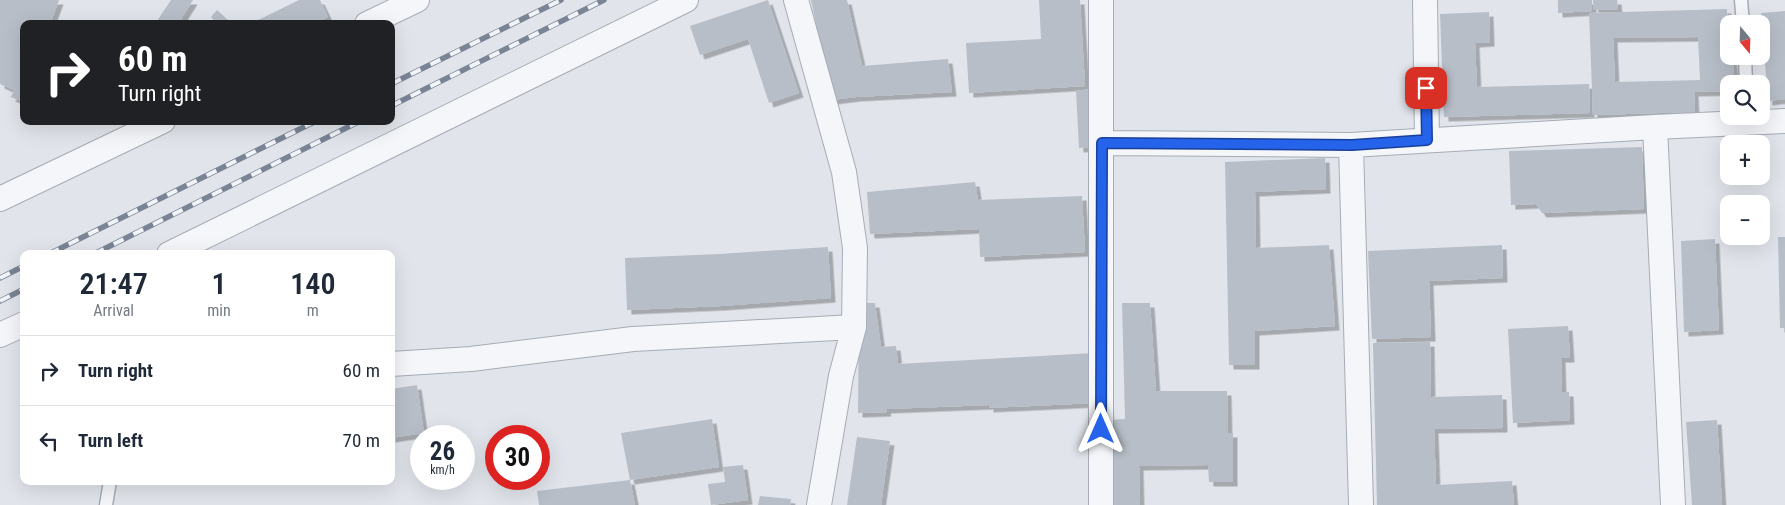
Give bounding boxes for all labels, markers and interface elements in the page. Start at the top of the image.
north arrow [1720,15,1770,65]
map controls [1720,15,1770,245]
text: 60 m [118,39,187,80]
icon: right [35,40,100,105]
pin [1405,67,1447,109]
icon: arrive [1412,74,1440,102]
button: search [1720,75,1770,125]
text: Turn right [118,81,201,106]
button: + [1720,135,1770,185]
button: − [1720,195,1770,245]
text: 21:47 [79,266,148,301]
text: 1 [211,266,227,301]
text: 140 [290,266,335,301]
text: Arrival [93,301,134,320]
text: min [207,301,231,320]
text: m [307,301,319,320]
icon: right [35,357,63,385]
text: Turn right [78,359,153,382]
text: 60 m [343,359,380,382]
position arrow [1074,402,1126,454]
speed limit sign: 30 [485,425,550,490]
icon: left [35,427,63,455]
text: Turn left [78,429,143,452]
text: 70 m [343,429,380,452]
text: 26 [430,437,455,466]
text: km/h [430,463,455,477]

